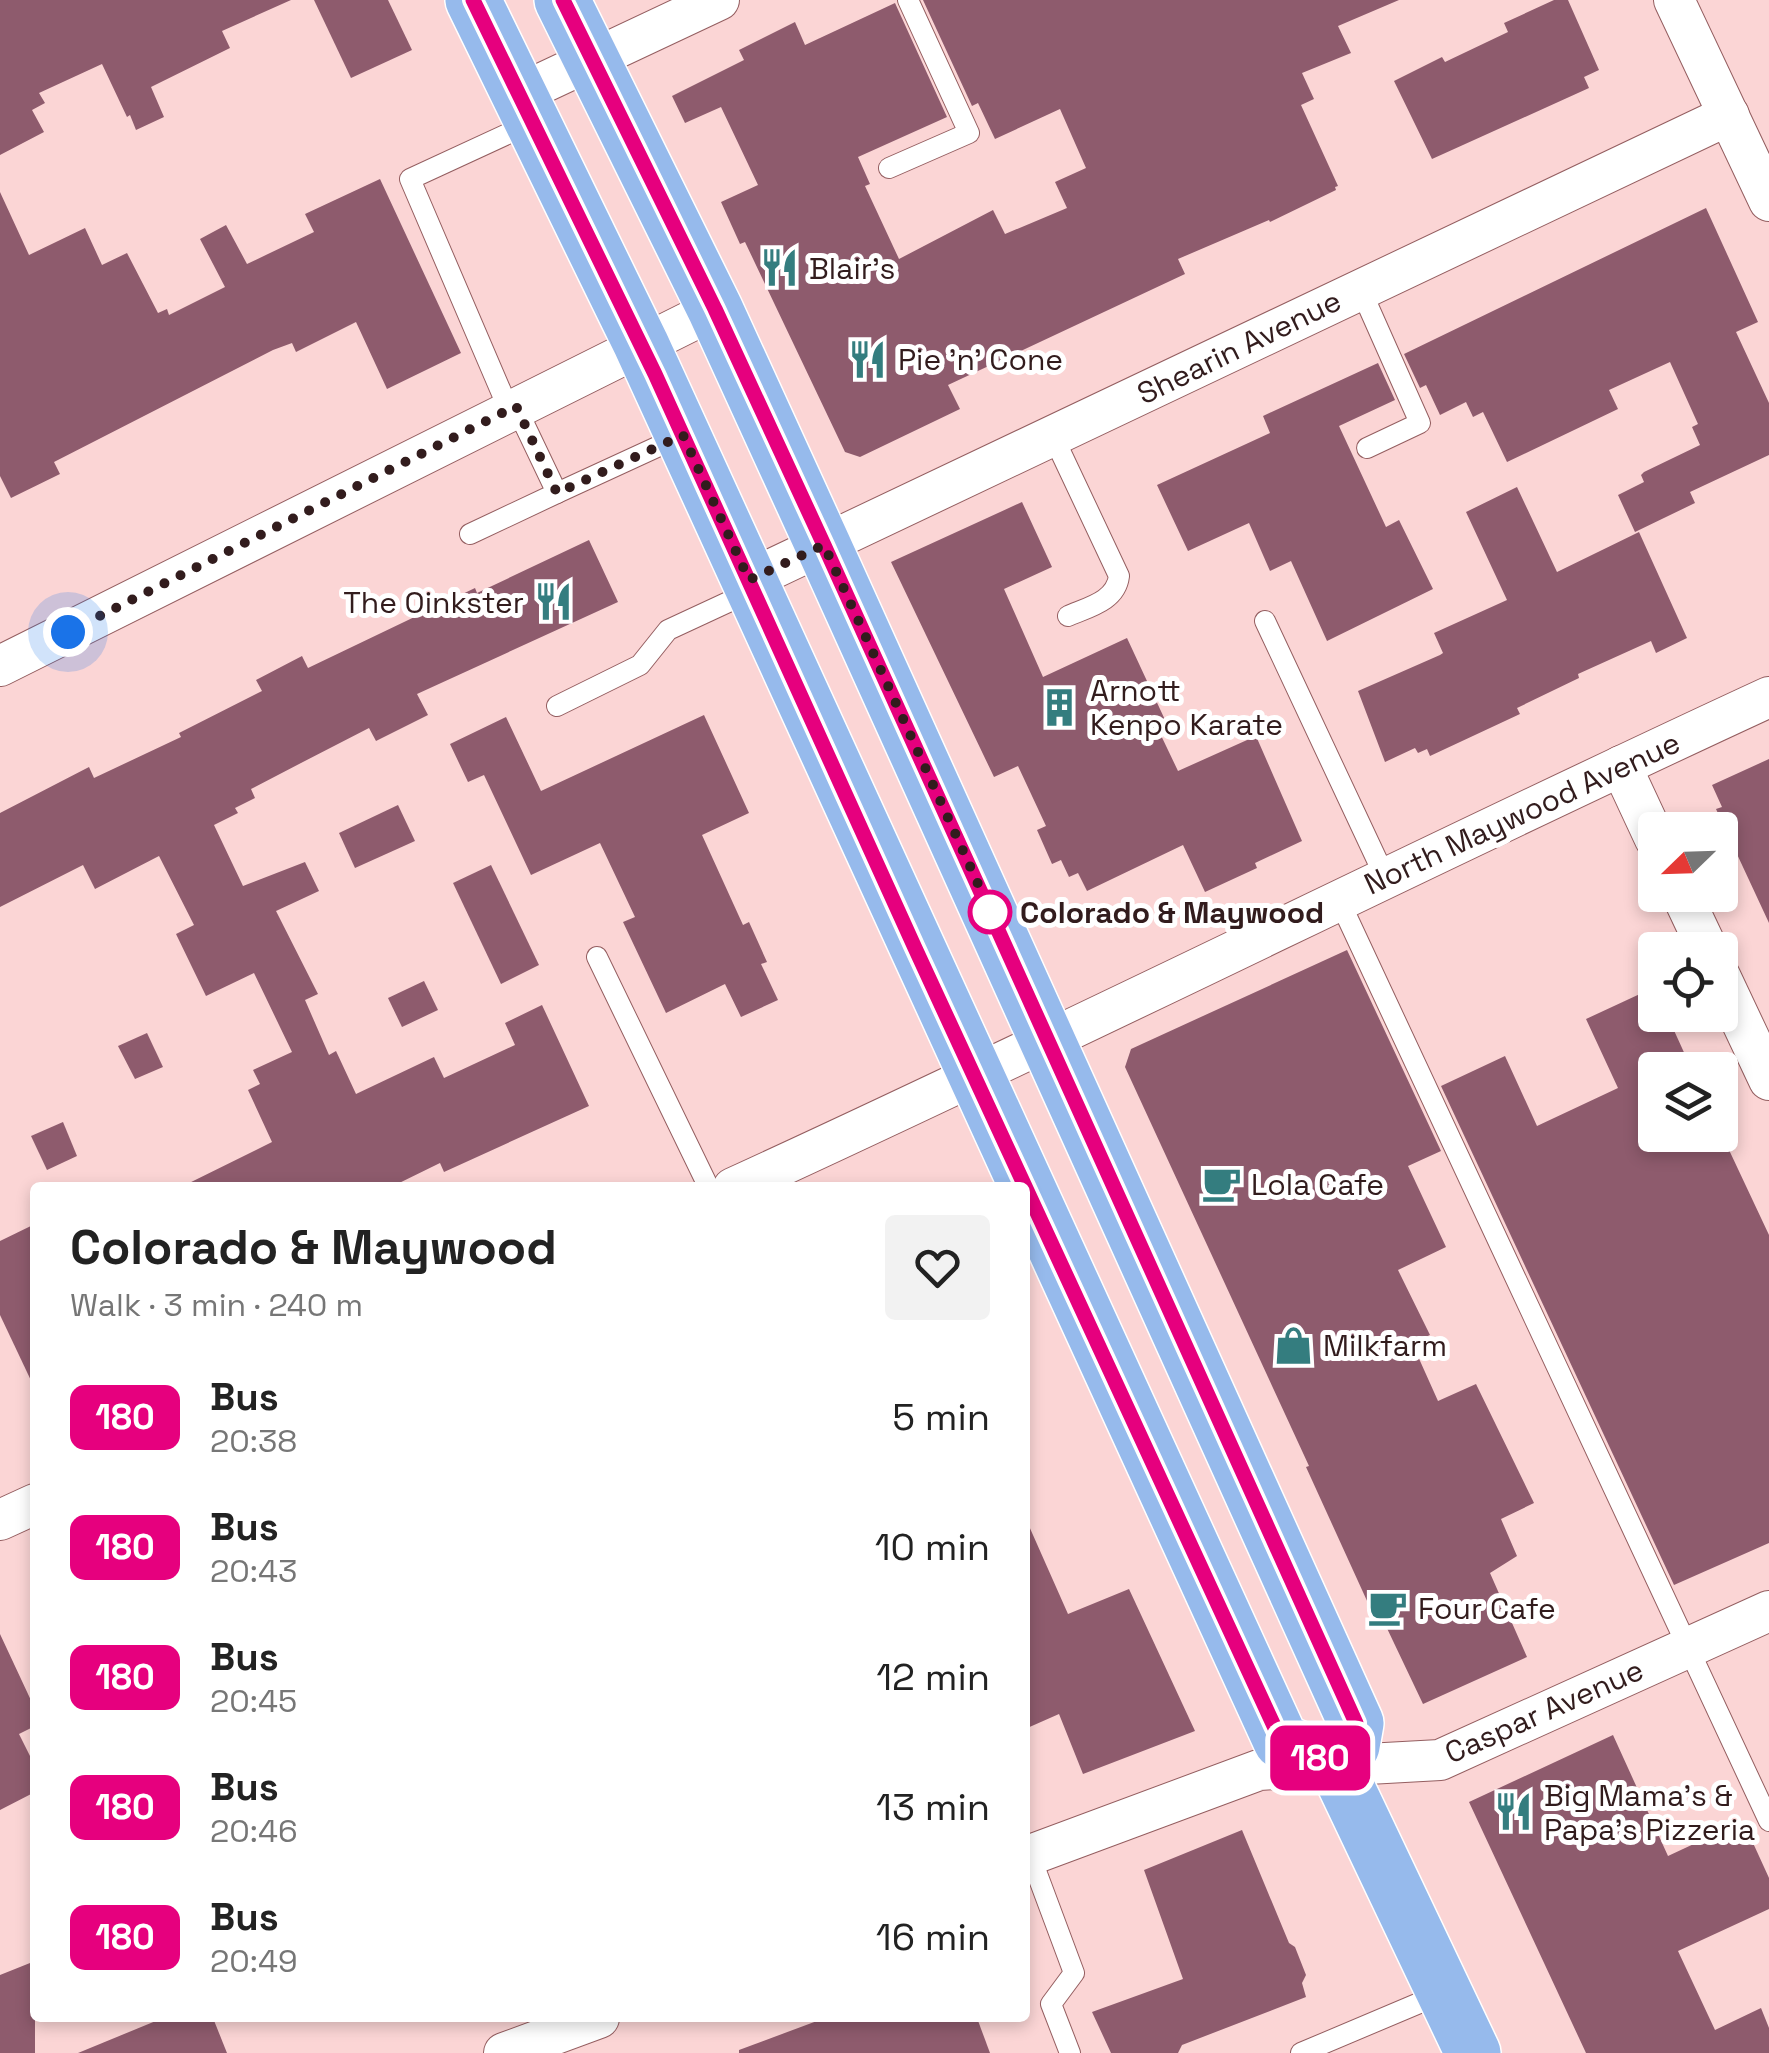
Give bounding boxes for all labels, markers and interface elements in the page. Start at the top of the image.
restaurant icon: Blair's [758,247,800,289]
place label: Blair's [809,249,895,288]
street label: Shearin Avenue [1131,281,1347,413]
restaurant icon: Pie 'n' Cone [847,338,889,380]
place label: Pie 'n' Cone [898,340,1063,379]
restaurant icon: The Oinkster [533,581,575,623]
place label: The Oinkster [343,583,524,622]
your location [43,607,93,657]
place label: Arnott Kenpo Karate [1090,671,1283,744]
building icon: Arnott Kenpo Karate [1039,686,1081,728]
street label: North Maywood Avenue [1358,723,1686,903]
north arrow [1638,812,1738,912]
map controls [1638,812,1738,1152]
marker: Colorado & Maywood [969,891,1011,933]
place label: Colorado & Maywood [1020,893,1324,932]
button: locate [1638,932,1738,1032]
button: layers [1638,1052,1738,1152]
cafe icon: Lola Cafe [1200,1163,1242,1205]
place label: Lola Cafe [1251,1165,1384,1204]
button: heart [885,1215,990,1320]
text: Colorado & Maywood [70,1217,557,1278]
text: Walk · 3 min · 240 m [70,1285,363,1325]
shop icon: Milkfarm [1272,1324,1314,1366]
place label: Milkfarm [1323,1326,1447,1365]
text: Bus [210,1373,279,1421]
text: 5 min [892,1393,990,1441]
text: 180 [95,1395,155,1439]
text: 20:38 [210,1421,297,1461]
text: Bus [210,1503,279,1551]
text: 10 min [875,1523,990,1571]
text: 180 [95,1525,155,1569]
text: 20:43 [210,1551,297,1591]
cafe icon: Four Cafe [1367,1587,1409,1629]
place label: Four Cafe [1418,1589,1556,1628]
text: Bus [210,1633,279,1681]
street label: Caspar Avenue [1439,1650,1649,1772]
text: 12 min [876,1653,990,1701]
text: 180 [95,1655,155,1699]
text: 20:45 [210,1681,297,1721]
line badge: 180 [1262,1726,1378,1790]
text: 180 [1290,1736,1350,1780]
text: Bus [210,1763,279,1811]
place label: Big Mama's & Papa's Pizzeria [1544,1776,1755,1849]
text: 13 min [876,1783,990,1831]
text: 180 [95,1785,155,1829]
restaurant icon: Big Mama's & Papa's Pizzeria [1493,1791,1535,1833]
text: 20:46 [210,1811,298,1851]
text: Bus [210,1893,279,1941]
text: 16 min [876,1913,990,1961]
text: 180 [95,1915,155,1959]
text: 20:49 [210,1941,298,1981]

